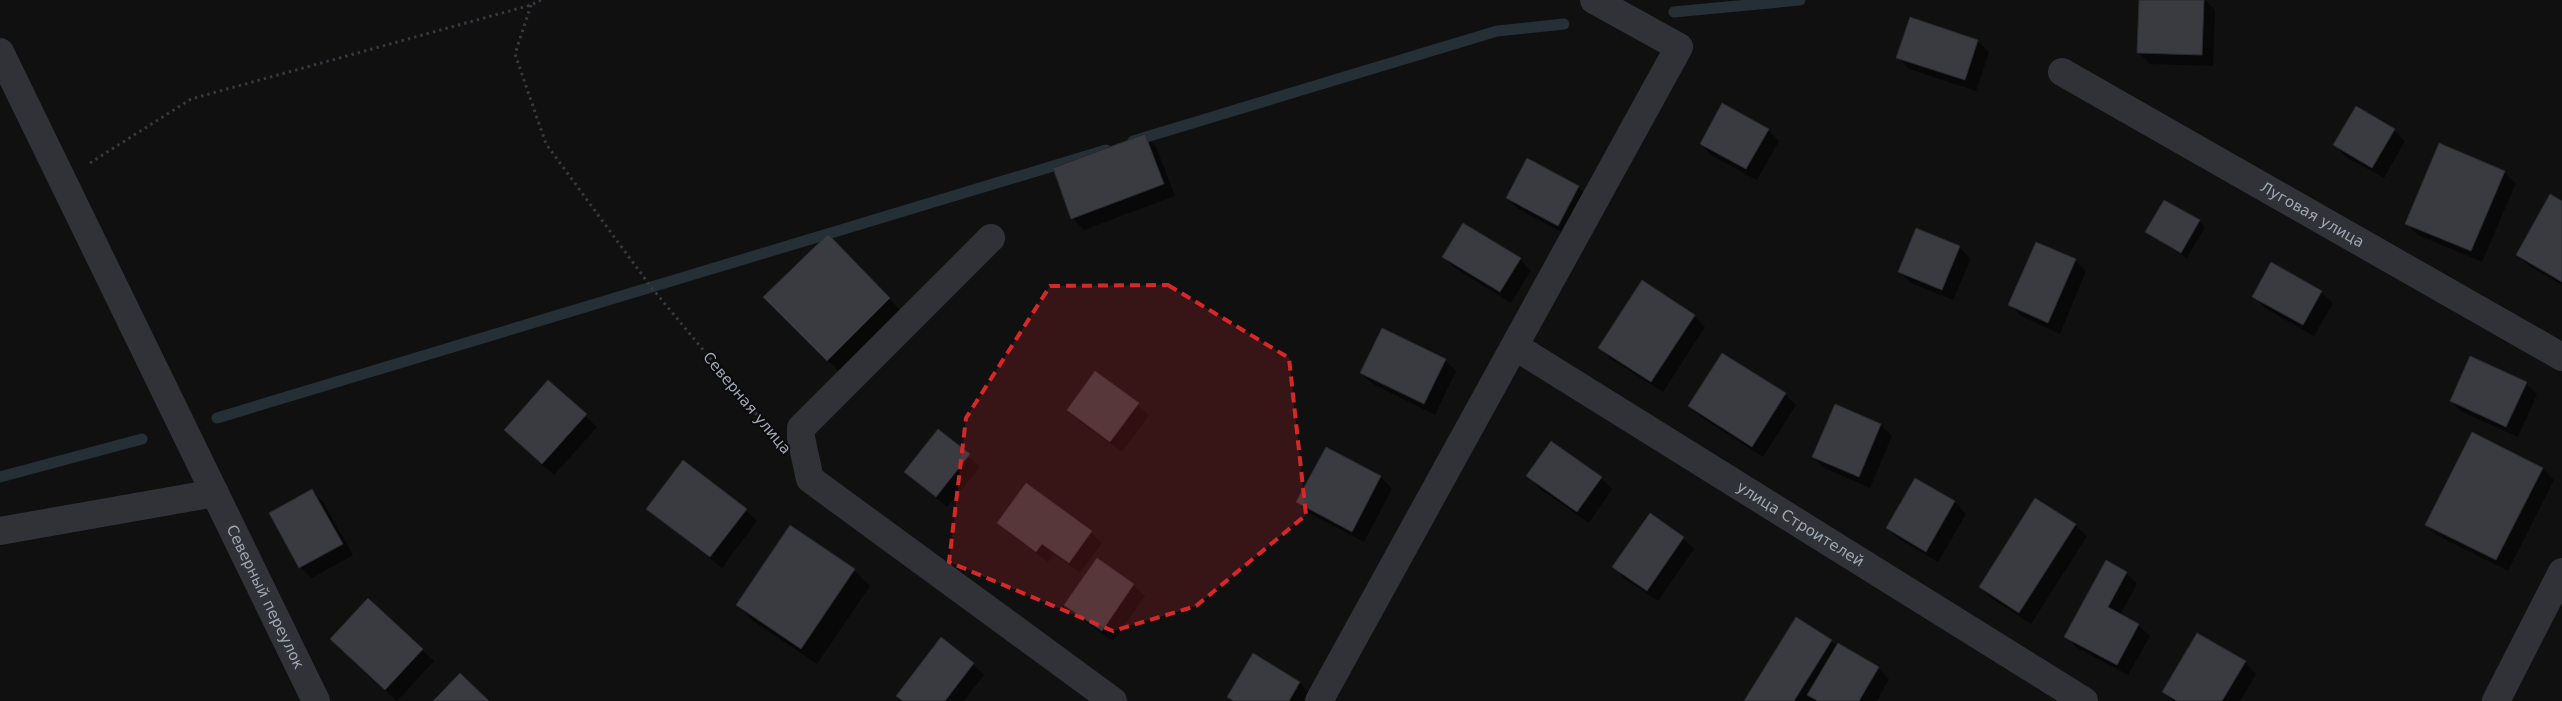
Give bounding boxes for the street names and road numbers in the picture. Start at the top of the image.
street label: Луговая улица [2257,178,2367,251]
street label: Северная улица [699,348,795,458]
street label: улица Строителей [1733,478,1867,571]
street label: Северный переулок [223,522,308,672]

